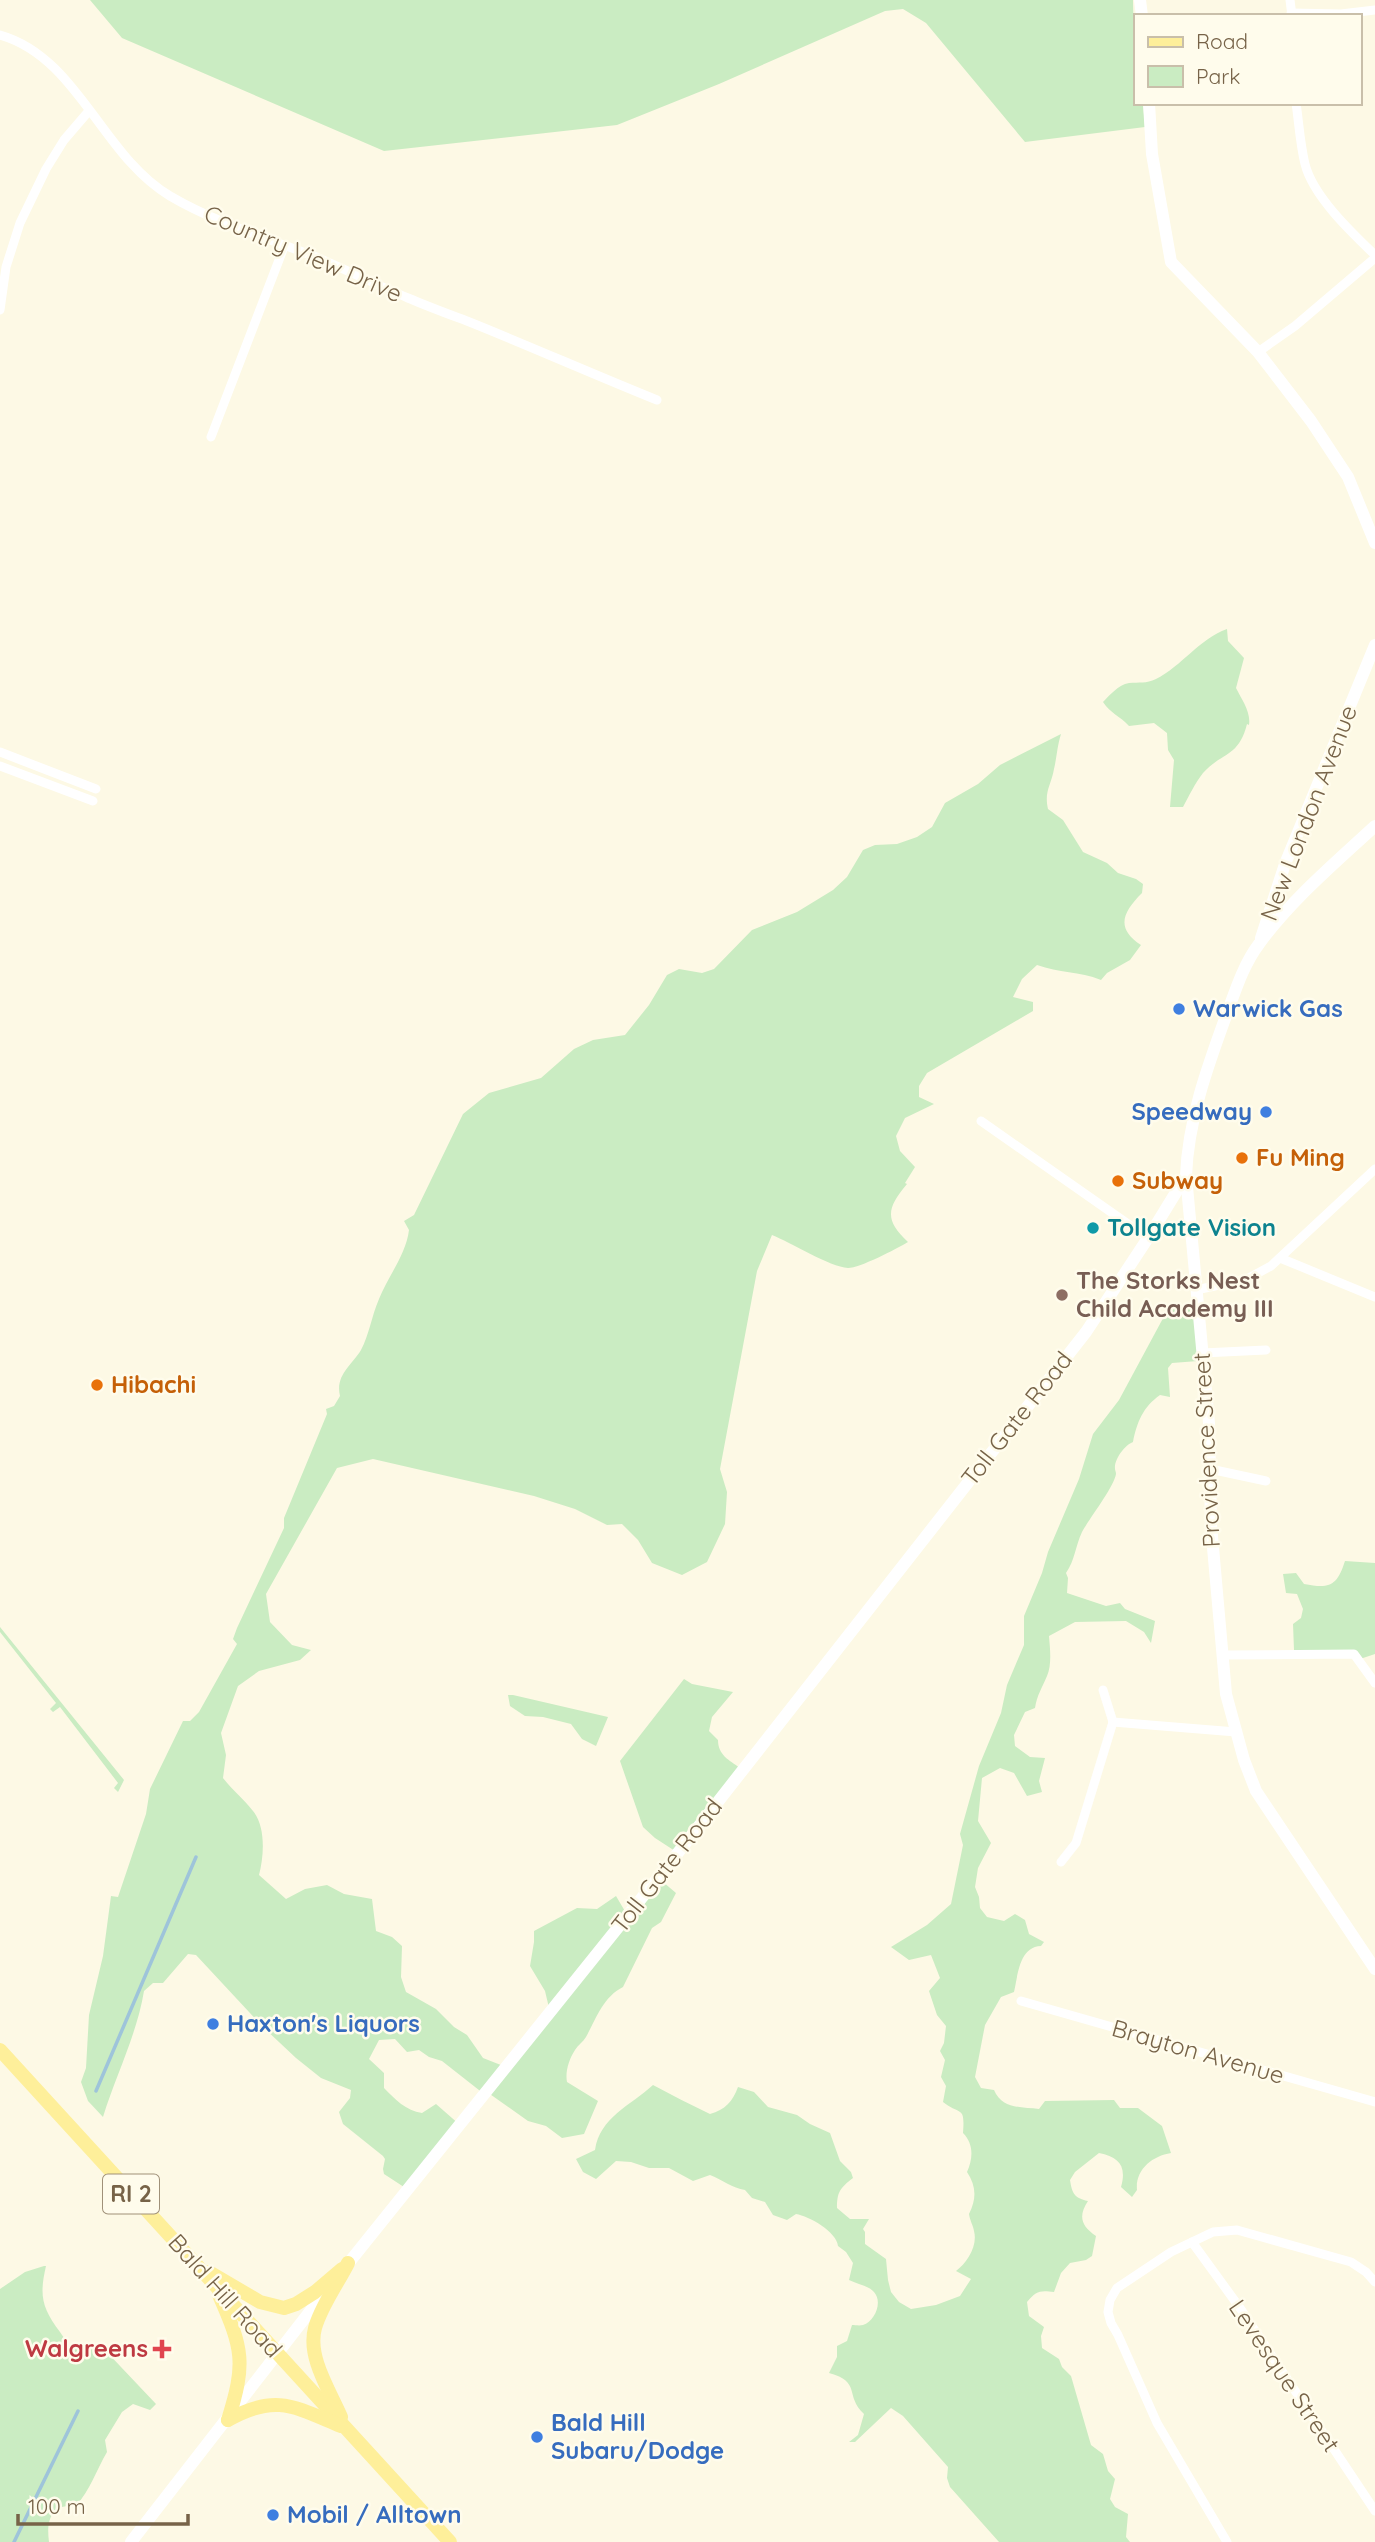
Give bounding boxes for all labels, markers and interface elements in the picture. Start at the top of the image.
legend [1134,14,1361,105]
text: Road [1196,28,1248,54]
text: Park [1196,63,1240,89]
street label: Country View Drive [200,198,407,308]
street label: New London Avenue [1253,701,1363,925]
place label: Warwick Gas [1193,993,1343,1023]
marker: Warwick Gas [1171,1001,1187,1017]
place label: Speedway [1132,1096,1252,1126]
marker: Speedway [1258,1104,1274,1120]
place label: Fu Ming [1256,1142,1345,1172]
marker: Fu Ming [1234,1150,1250,1166]
place label: Subway [1132,1165,1223,1195]
marker: Subway [1110,1173,1126,1189]
place label: Tollgate Vision [1107,1212,1276,1242]
marker: Tollgate Vision [1085,1220,1101,1236]
place label: The Storks Nest Child Academy III [1076,1265,1274,1323]
marker: The Storks Nest Child Academy III [1054,1287,1070,1303]
street label: Toll Gate Road [954,1345,1078,1492]
street label: Providence Street [1186,1352,1226,1548]
place label: Hibachi [111,1369,196,1399]
marker: Hibachi [89,1377,105,1393]
street label: Toll Gate Road [604,1792,728,1939]
place label: Haxton's Liquors [227,2008,420,2038]
street label: Brayton Avenue [1109,2012,1288,2090]
marker: Haxton's Liquors [205,2016,221,2032]
road number: RI 2 [103,2174,159,2214]
street label: Bald Hill Road [162,2227,289,2363]
street label: Levesque Street [1223,2293,1347,2457]
place label: Walgreens [25,2333,148,2363]
marker: Walgreens [154,2341,170,2357]
place label: Bald Hill Subaru/Dodge [551,2407,724,2465]
marker: Bald Hill Subaru/Dodge [529,2429,545,2445]
scale bar [18,2482,187,2526]
text: 100 m [28,2493,86,2519]
place label: Mobil / Alltown [287,2499,462,2529]
marker: Mobil / Alltown [265,2507,281,2523]

